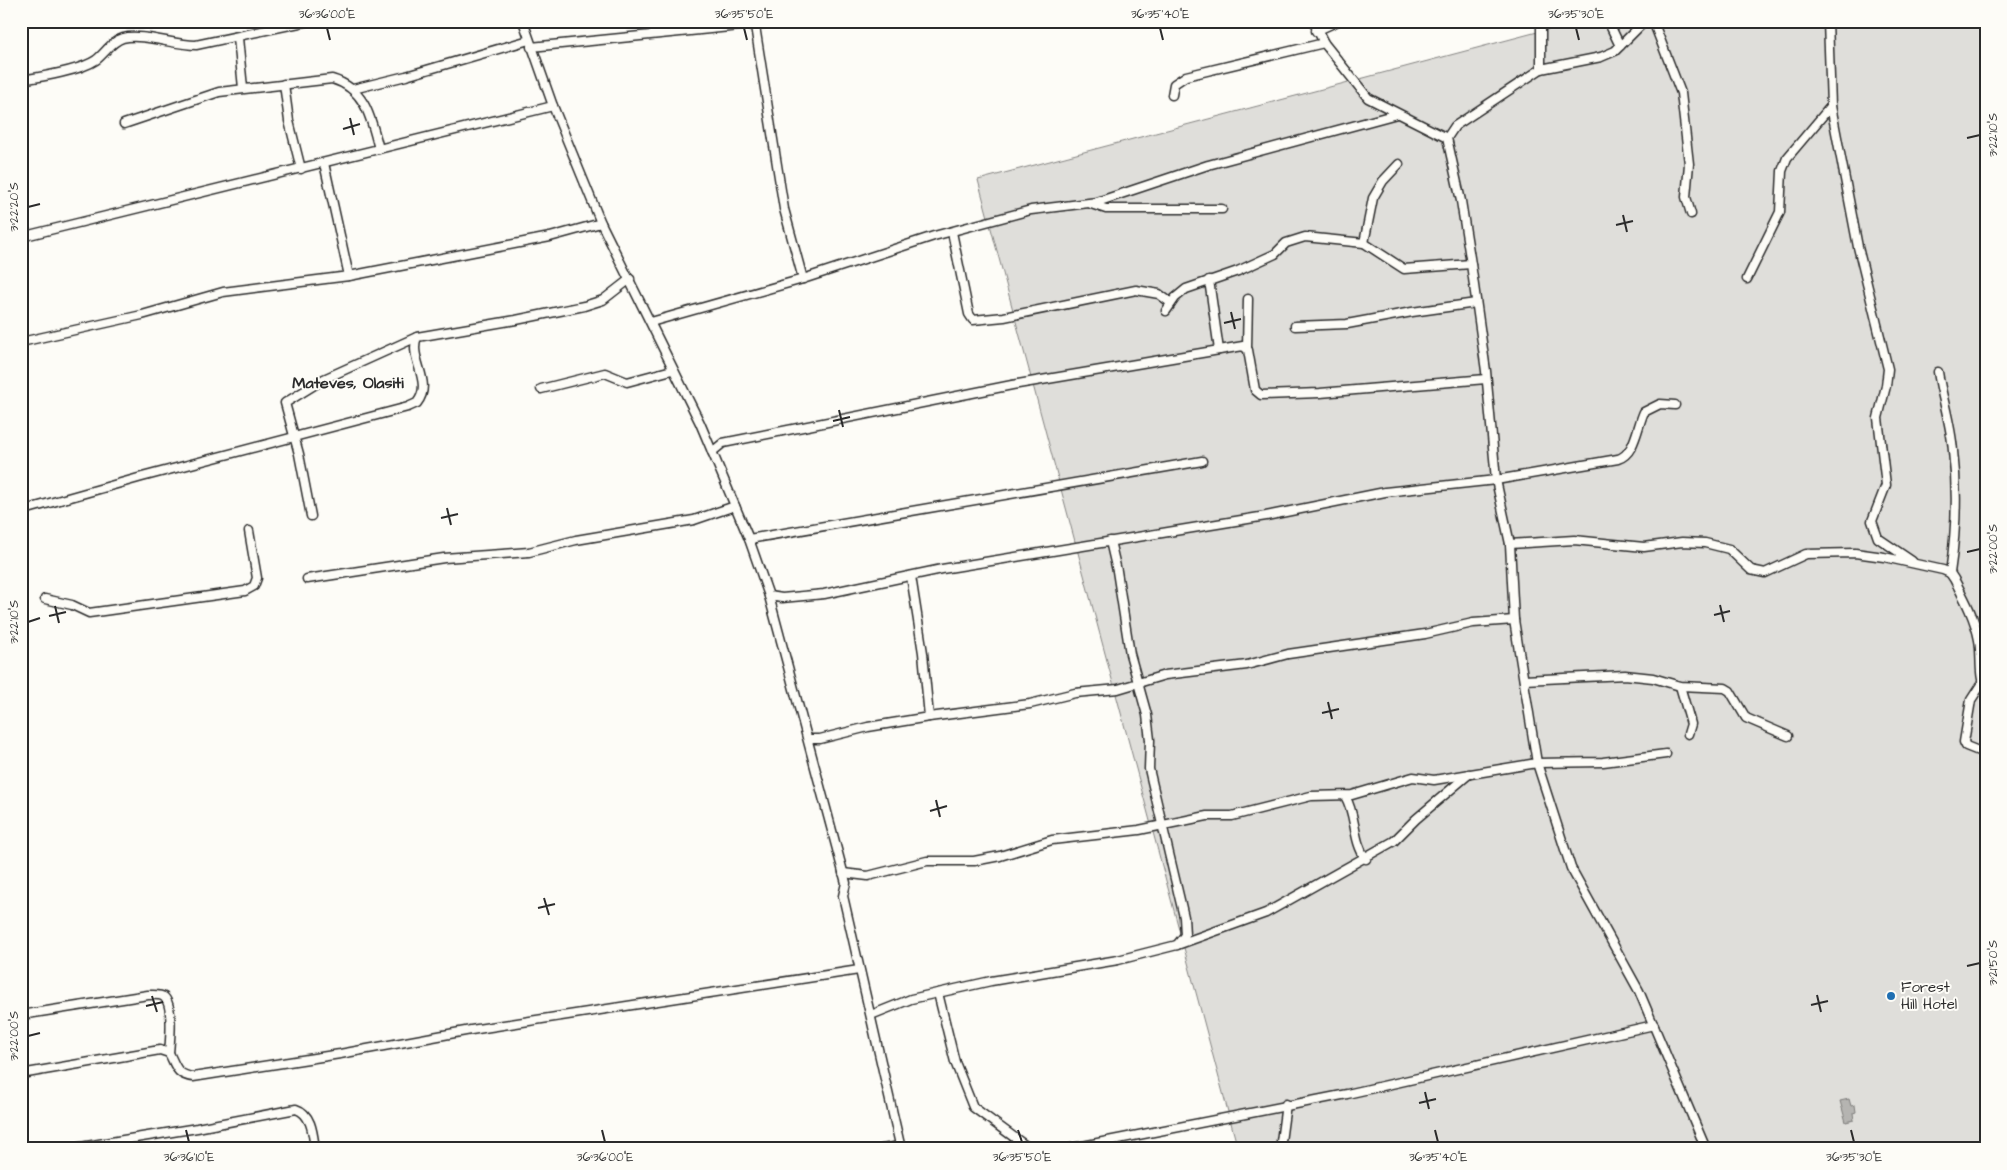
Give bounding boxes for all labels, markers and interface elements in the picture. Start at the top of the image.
text: 36°36'00"E [299,6,355,23]
text: 36°35'50"E [715,6,773,23]
text: 36°35'40"E [1131,6,1189,23]
text: 36°35'30"E [1548,6,1604,23]
text: 3°22'10"S [1985,113,2002,157]
text: 3°22'20"S [6,182,23,232]
district label: Mateves, Olasiti [292,372,404,394]
text: 3°22'00"S [1985,524,2002,574]
text: 3°22'10"S [6,600,23,644]
text: 3°21'50"S [1985,940,2002,986]
place label: Forest Hill Hotel [1901,977,1957,1015]
marker: Forest Hill Hotel [1885,990,1897,1002]
text: 3°22'00"S [6,1011,23,1061]
text: 36°36'10"E [164,1149,214,1166]
text: 36°36'00"E [577,1149,633,1166]
text: 36°35'50"E [993,1149,1051,1166]
text: 36°35'40"E [1409,1149,1467,1166]
text: 36°35'30"E [1826,1149,1882,1166]

